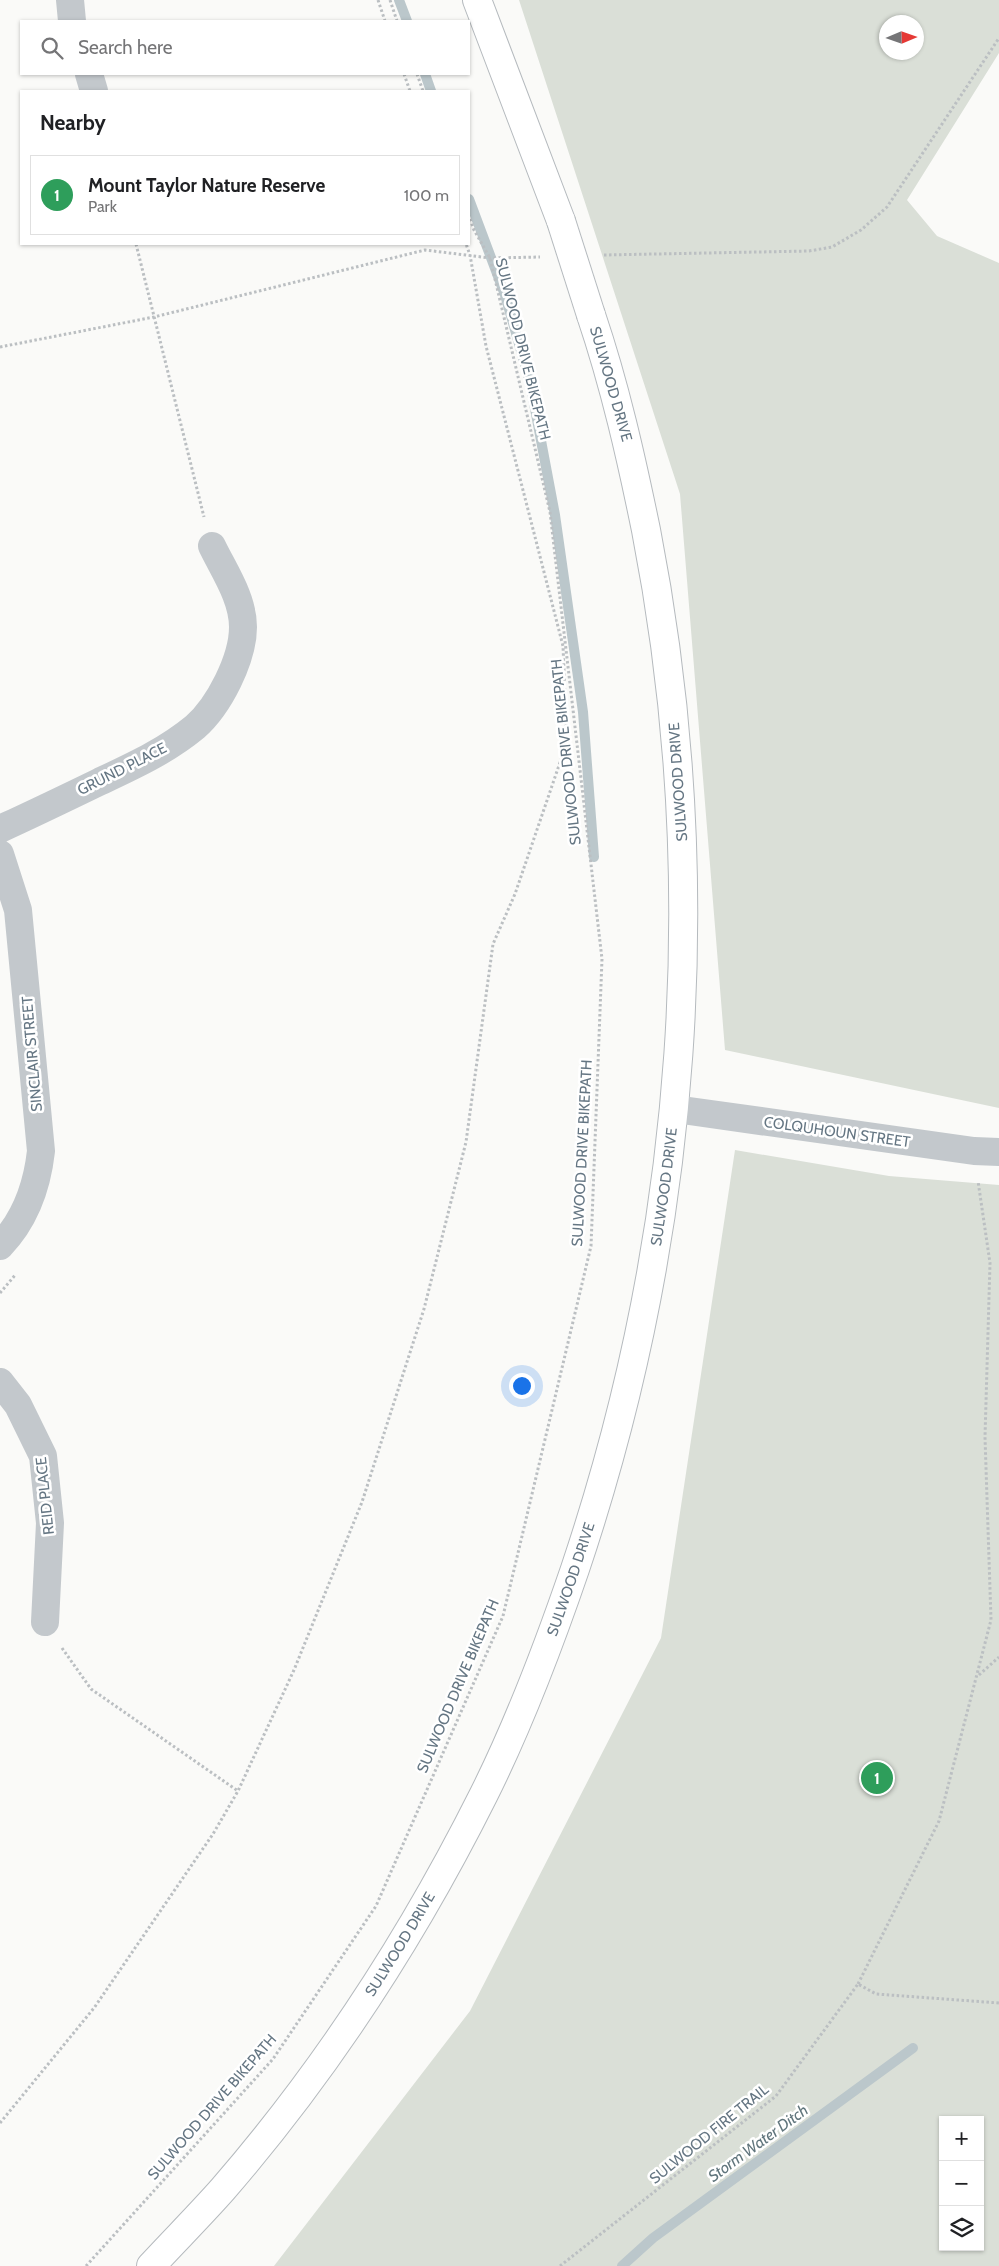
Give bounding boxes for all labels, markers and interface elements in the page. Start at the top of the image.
north arrow [879,15,924,60]
search box [20,20,470,75]
icon: search [38,34,66,62]
text: Search here [78,36,172,59]
text: Nearby [40,110,106,135]
text: Mount Taylor Nature Reserve [88,174,325,197]
text: 1 [54,186,60,205]
text: 100 m [404,186,449,205]
text: Park [88,197,117,216]
street label: SULWOOD DRIVE BIKEPATH [492,256,554,442]
street label: SULWOOD DRIVE [586,324,636,444]
street label: SULWOOD DRIVE BIKEPATH [547,658,585,846]
street label: SULWOOD DRIVE [665,722,691,842]
street label: GRUND PLACE [74,739,170,799]
street label: SINCLAIR STREET [18,996,46,1112]
street label: SULWOOD DRIVE BIKEPATH [568,1059,596,1247]
street label: COLQUHOUN STREET [763,1113,911,1151]
street label: SULWOOD DRIVE [647,1127,681,1247]
your location [509,1373,535,1399]
street label: REID PLACE [32,1456,58,1536]
street label: SULWOOD DRIVE [543,1520,599,1639]
street label: SULWOOD DRIVE BIKEPATH [413,1596,503,1776]
pin: 1 [861,1759,893,1797]
street label: SULWOOD DRIVE [361,1889,439,2000]
street label: SULWOOD DRIVE BIKEPATH [144,2031,280,2183]
street label: SULWOOD FIRE TRAIL [646,2080,772,2188]
water label: Storm Water Ditch [704,2100,812,2186]
map controls [939,2116,984,2251]
button: + [939,2116,984,2161]
button: − [939,2161,984,2206]
button: layers [939,2206,984,2251]

